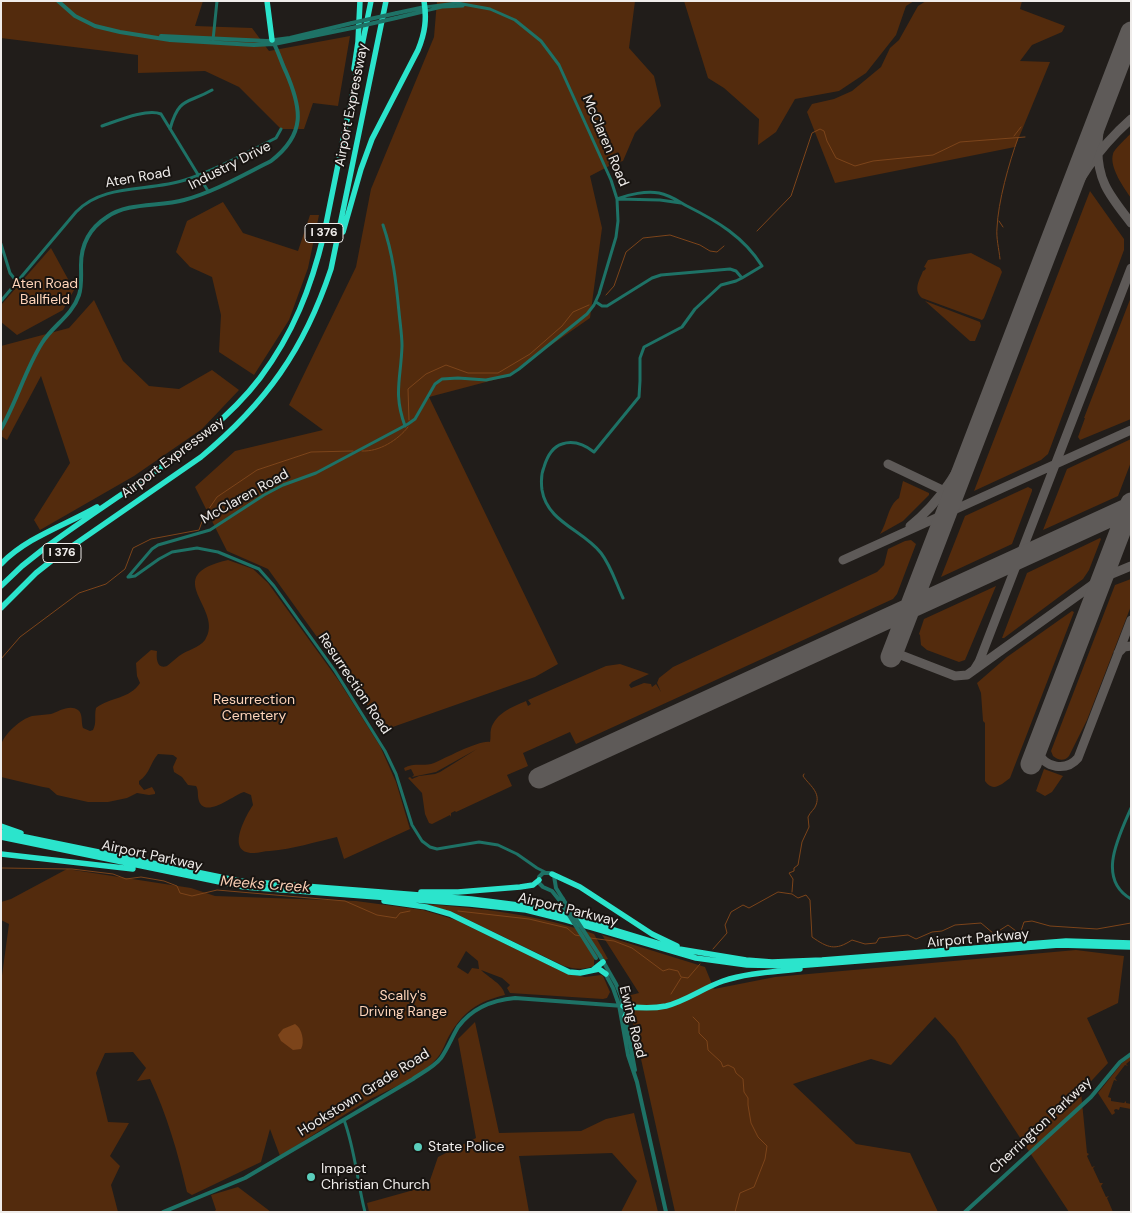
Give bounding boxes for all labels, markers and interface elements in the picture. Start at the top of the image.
street label: Airport Expressway [332,42,372,168]
street label: McClaren Road [578,93,632,189]
street label: Industry Drive [186,138,274,194]
street label: Aten Road [104,164,172,192]
road number: I 376 [305,224,343,242]
park label: Aten Road Ballfield [12,276,78,308]
street label: Airport Expressway [118,414,228,502]
street label: McClaren Road [198,466,292,528]
road number: I 376 [43,544,81,562]
street label: Resurrection Road [314,630,394,738]
park label: Resurrection Cemetery [213,692,295,724]
street label: Airport Parkway [100,837,204,875]
water label: Meeks Creek [220,873,310,897]
street label: Airport Parkway [516,889,620,931]
street label: Airport Parkway [926,926,1030,952]
street label: Ewing Road [615,984,649,1060]
park label: Scally's Driving Range [359,988,447,1020]
street label: Hookstown Grade Road [295,1046,433,1140]
street label: Cherrington Parkway [986,1074,1096,1178]
place label: State Police [428,1139,504,1155]
marker: State Police [412,1141,424,1153]
place label: Impact Christian Church [321,1161,430,1194]
marker: Impact Christian Church [305,1171,317,1183]

